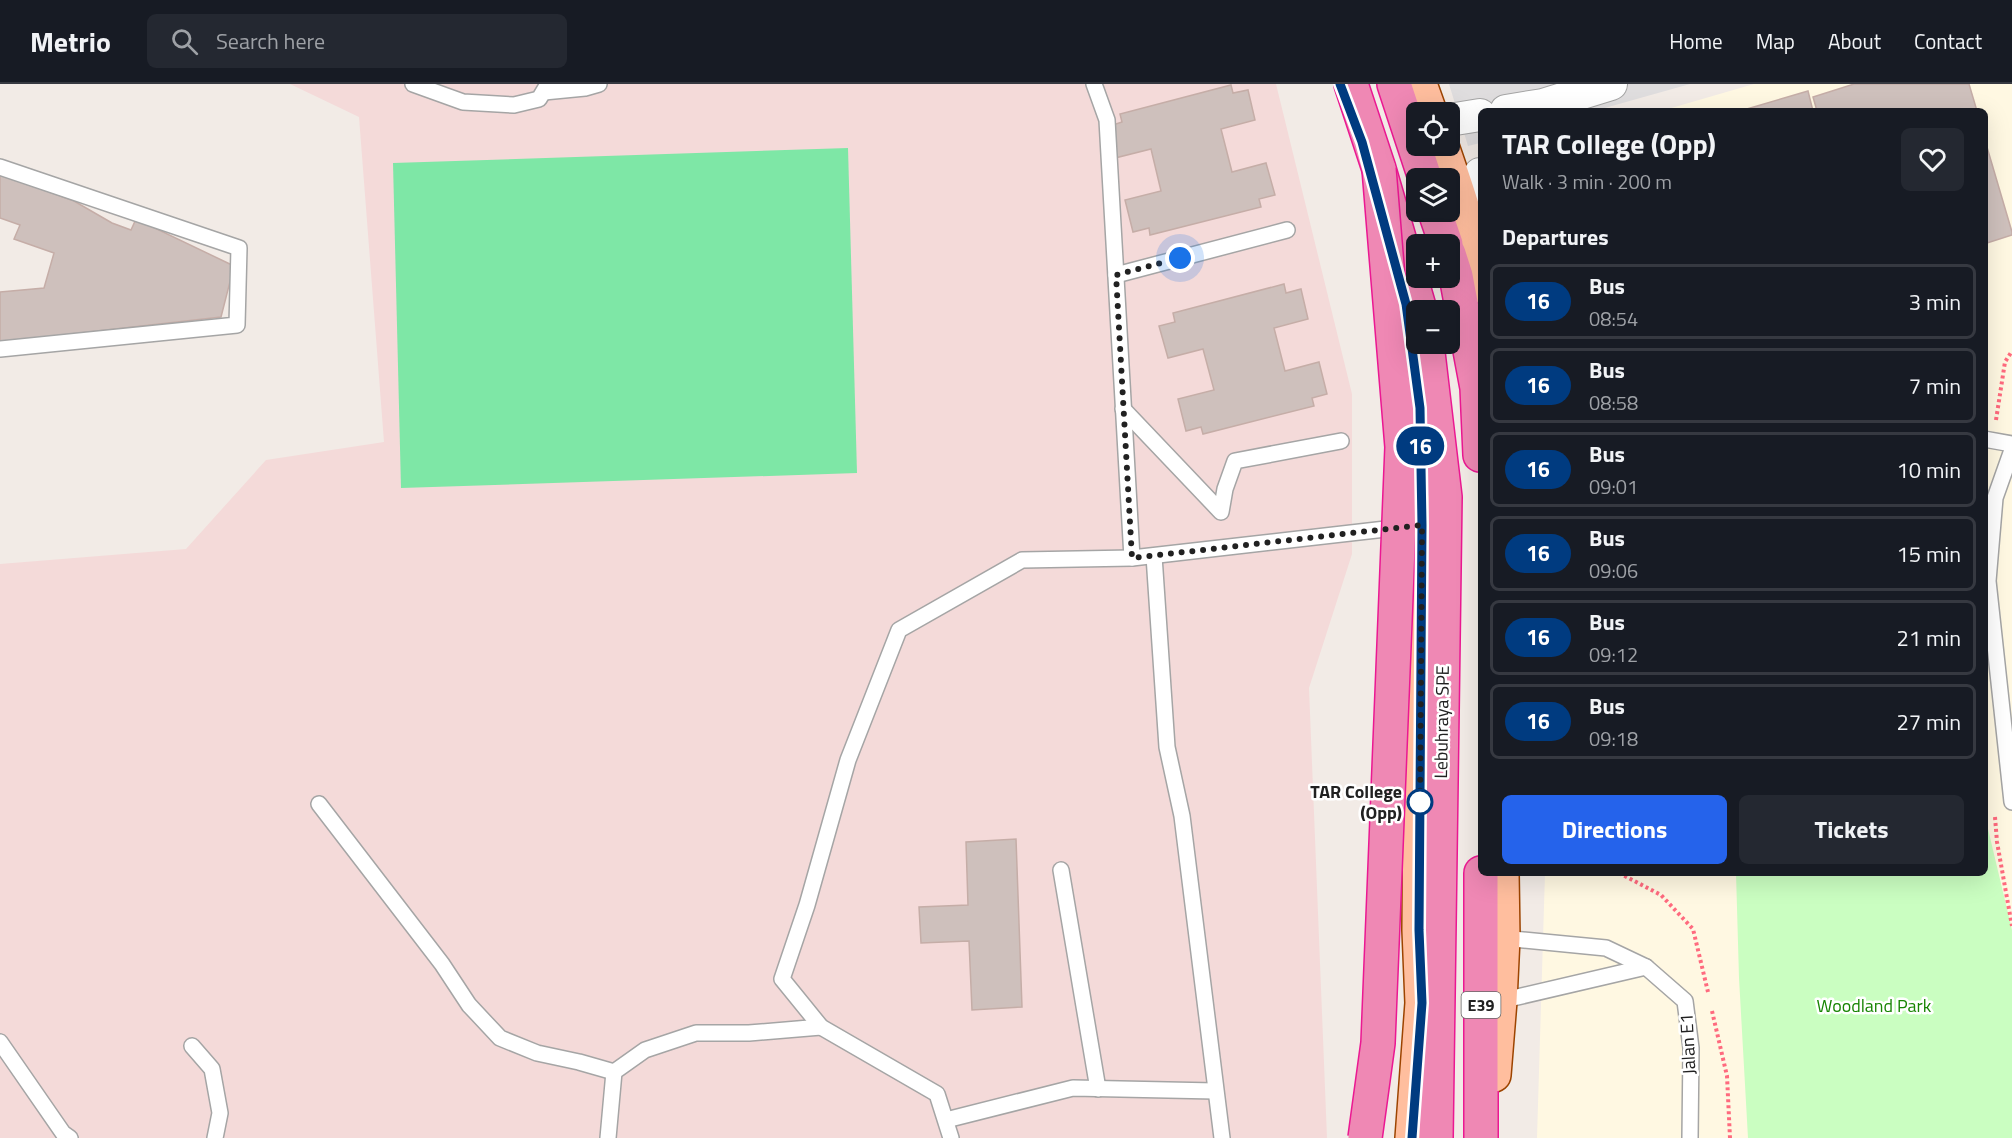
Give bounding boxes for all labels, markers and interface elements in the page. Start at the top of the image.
search box [147,14,567,68]
text: Metrio [30,20,111,63]
text: Search here [216,24,325,58]
icon: search [168,25,201,58]
text: Home [1669,25,1723,57]
text: Map [1756,25,1795,57]
text: About [1828,25,1881,57]
text: Contact [1914,25,1982,57]
map controls [1406,102,1460,354]
button: locate [1406,102,1460,156]
text: TAR College (Opp) [1502,122,1716,165]
button: heart [1901,128,1964,191]
text: Walk · 3 min · 200 m [1502,166,1672,197]
button: layers [1406,168,1460,222]
text: Departures [1502,220,1609,254]
button: + [1406,234,1460,288]
your location [1165,243,1195,273]
text: Bus [1589,269,1625,303]
text: 16 [1526,285,1550,317]
text: 3 min [1909,285,1961,319]
button: − [1406,300,1460,354]
text: 08:54 [1589,303,1638,334]
text: Bus [1589,353,1625,387]
text: 16 [1526,369,1550,401]
text: 7 min [1909,369,1961,403]
text: 08:58 [1589,387,1638,418]
line badge: 16 [1393,426,1447,466]
text: 16 [1408,430,1432,462]
text: Bus [1589,437,1625,471]
text: 16 [1526,453,1550,485]
text: 10 min [1896,453,1961,487]
text: 09:01 [1589,471,1638,502]
text: Bus [1589,521,1625,555]
text: 16 [1526,537,1550,569]
text: 15 min [1896,537,1961,571]
text: 09:06 [1589,555,1638,586]
text: Bus [1589,605,1625,639]
text: 16 [1526,621,1550,653]
text: 21 min [1896,621,1961,655]
text: 09:12 [1589,639,1638,670]
street label: Lebuhraya SPE [1427,665,1456,779]
text: Bus [1589,689,1625,723]
text: 16 [1526,705,1550,737]
text: 27 min [1896,705,1961,739]
text: 09:18 [1589,723,1638,754]
place label: TAR College (Opp) [1310,778,1402,826]
marker: TAR College (Opp) [1407,789,1433,815]
button: Directions [1502,795,1727,864]
button: Tickets [1739,795,1964,864]
road number: E39 [1462,992,1500,1018]
park label: Woodland Park [1817,992,1932,1019]
street label: Jalan E1 [1672,1013,1703,1075]

